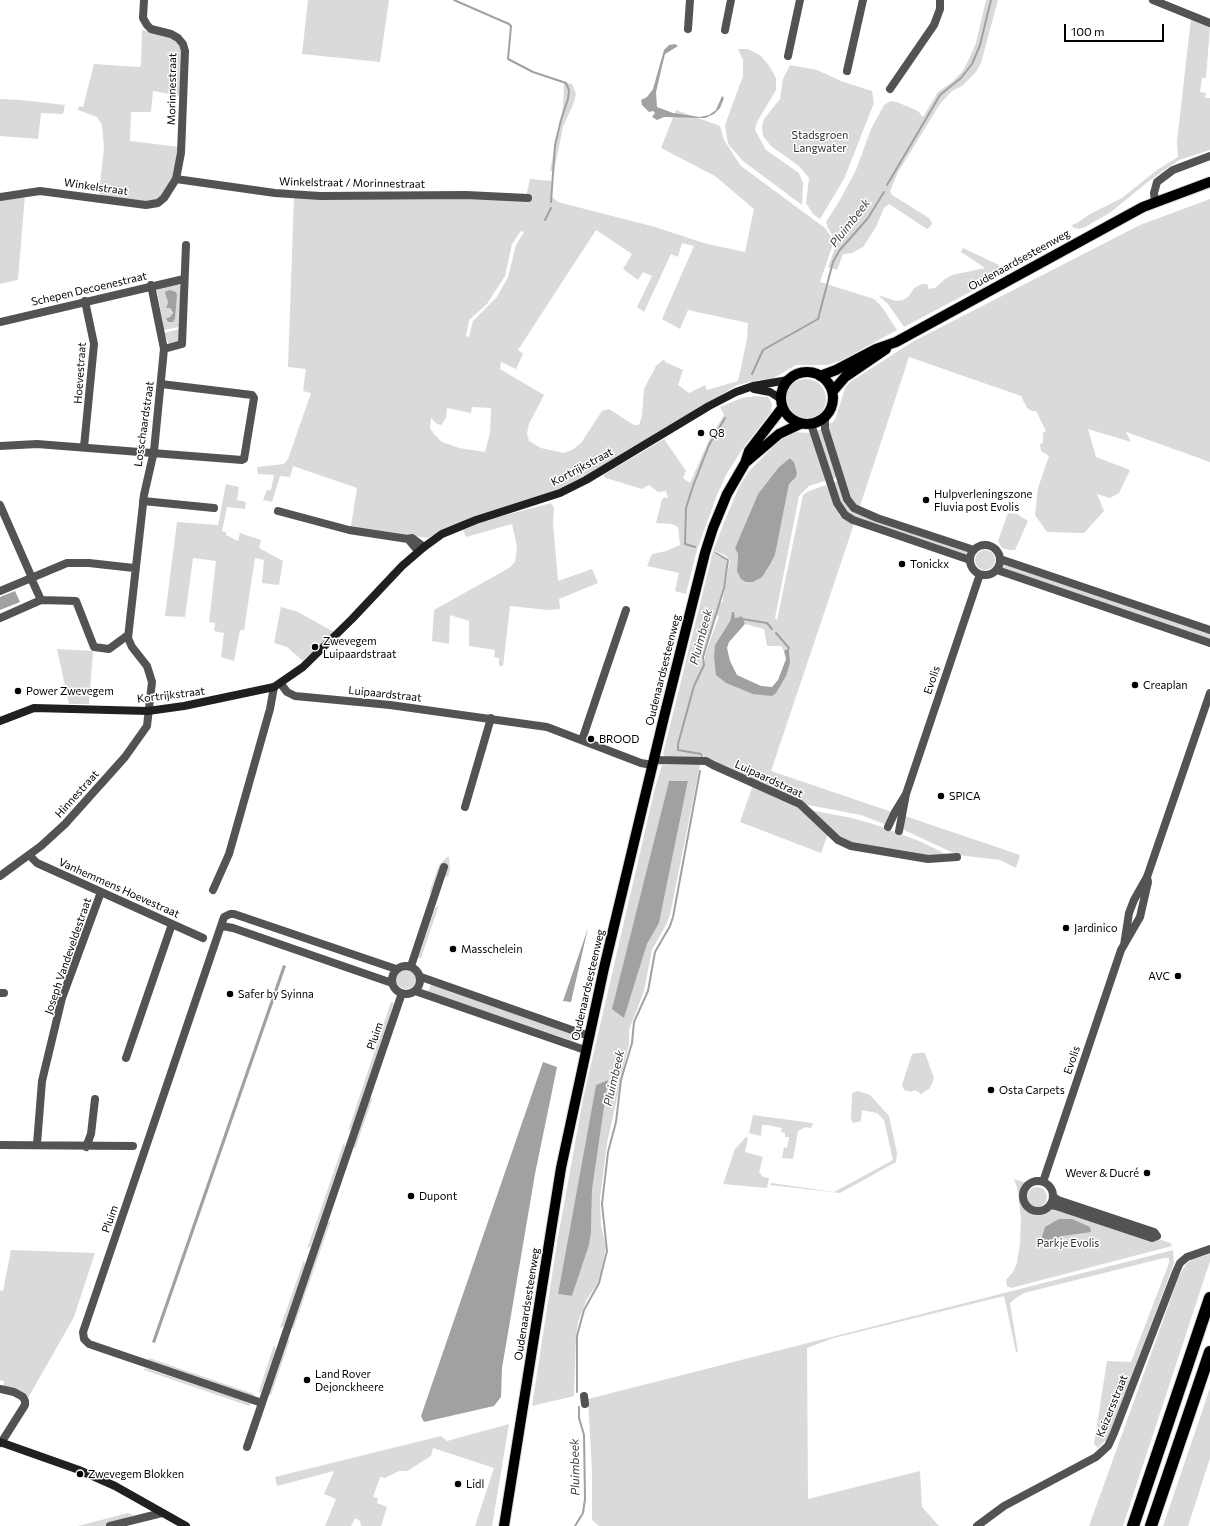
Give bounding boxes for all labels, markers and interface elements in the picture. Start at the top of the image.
scale bar [1066,16,1166,42]
text: 100 m [1071,24,1105,38]
street label: Morinnestraat [165,53,179,125]
park label: Stadsgroen Langwater [792,128,848,154]
street label: Winkelstraat / Morinnestraat [279,175,425,191]
street label: Winkelstraat [63,176,129,198]
water label: Pluimbeek [827,196,873,250]
street label: Oudenaardsesteenweg [966,227,1072,293]
street label: Schepen Decoenestraat [30,269,148,309]
street label: Hoevestraat [71,342,89,404]
street label: Losschaardstraat [131,380,157,468]
place label: Q8 [709,426,725,440]
marker: Q8 [696,428,706,438]
street label: Kortrijkstraat [549,445,615,489]
place label: Hulpverleningszone Fluvia post Evolis [934,487,1032,513]
marker: Hulpverleningszone Fluvia post Evolis [921,495,931,505]
place label: Tonickx [910,557,949,571]
marker: Tonickx [897,559,907,569]
water label: Pluimbeek [687,608,715,666]
street label: Oudenaardsesteenweg [643,613,683,727]
place label: Zwevegem Luipaardstraat [323,634,397,660]
marker: Zwevegem Luipaardstraat [310,642,320,652]
street label: Evolis [921,664,943,696]
place label: Creaplan [1143,678,1188,692]
marker: Creaplan [1130,680,1140,690]
place label: Power Zwevegem [26,684,114,698]
street label: Kortrijkstraat [136,684,206,706]
street label: Luipaardstraat [348,684,422,704]
marker: Power Zwevegem [13,686,23,696]
place label: BROOD [599,732,639,746]
marker: BROOD [586,734,596,744]
street label: Luipaardstraat [733,757,805,801]
street label: Hinnestraat [52,768,102,820]
place label: SPICA [949,789,981,803]
marker: SPICA [936,791,946,801]
street label: Vanhemmens Hoevestraat [56,855,182,921]
street label: Joseph Vandeveldestraat [42,896,94,1016]
place label: Jardinico [1074,921,1117,935]
marker: Jardinico [1061,923,1071,933]
street label: Oudenaardsesteenweg [569,928,607,1042]
place label: Masschelein [461,942,522,956]
marker: Masschelein [448,944,458,954]
place label: AVC [1148,969,1170,983]
marker: AVC [1173,971,1183,981]
place label: Safer by Syinna [238,987,314,1001]
marker: Safer by Syinna [225,989,235,999]
street label: Pluim [364,1020,386,1052]
street label: Evolis [1061,1044,1083,1076]
water label: Pluimbeek [601,1049,627,1107]
place label: Osta Carpets [999,1083,1065,1097]
marker: Osta Carpets [986,1085,996,1095]
place label: Wever & Ducré [1065,1166,1139,1180]
marker: Wever & Ducré [1142,1168,1152,1178]
place label: Dupont [419,1189,457,1203]
marker: Dupont [406,1191,416,1201]
street label: Pluim [99,1203,121,1235]
park label: Parkje Evolis [1037,1236,1099,1250]
street label: Oudenaardsesteenweg [512,1247,542,1361]
place label: Land Rover Dejonckheere [315,1367,384,1393]
street label: Keizersstraat [1094,1373,1130,1439]
marker: Land Rover Dejonckheere [302,1375,312,1385]
water label: Pluimbeek [567,1438,583,1496]
place label: Zwevegem Blokken [88,1467,184,1481]
marker: Zwevegem Blokken [75,1469,85,1479]
place label: Lidl [466,1477,484,1491]
marker: Lidl [453,1479,463,1489]

